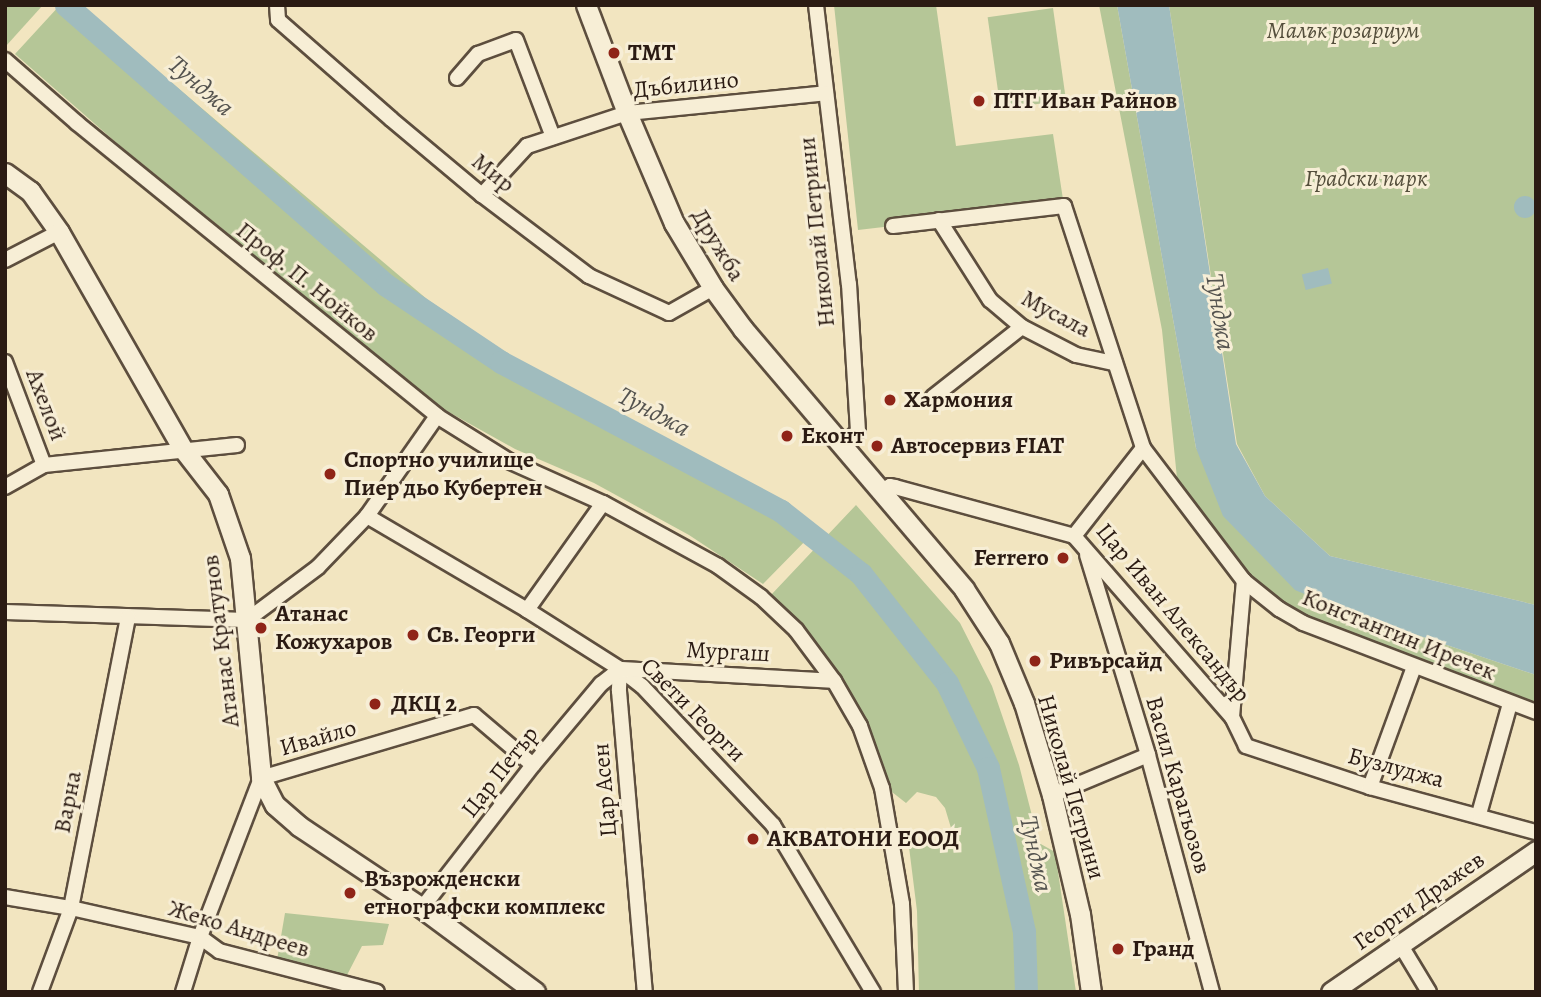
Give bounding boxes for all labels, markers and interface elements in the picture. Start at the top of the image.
park label: Малък розариум [1267,17,1419,45]
place label: ТМТ [628,39,675,67]
marker: ТМТ [606,45,622,61]
water label: Тунджа [162,49,240,123]
street label: Дъбилино [632,65,740,105]
place label: ПТГ Иван Райнов [993,87,1177,115]
marker: ПТГ Иван Райнов [971,93,987,109]
street label: Николай Петрини [793,136,841,328]
street label: Мир [466,147,520,199]
park label: Градски парк [1305,165,1427,193]
street label: Дружба [685,203,751,287]
street label: Проф. П. Нойков [230,216,384,348]
water label: Тунджа [1199,271,1241,353]
street label: Мусала [1016,284,1096,344]
street label: Ахелой [19,365,73,445]
water label: Тунджа [612,380,696,444]
place label: Хармония [904,386,1013,414]
marker: Хармония [882,392,898,408]
place label: Еконт [801,422,865,450]
marker: Еконт [779,428,795,444]
place label: Автосервиз FIAT [891,432,1064,460]
marker: Автосервиз FIAT [869,438,885,454]
place label: Спортно училище Пиер дьо Кубертен [344,446,543,502]
marker: Спортно училище Пиер дьо Кубертен [322,466,338,482]
street label: Цар Иван Александър [1090,518,1256,708]
place label: Ferrero [974,544,1049,572]
marker: Ferrero [1055,550,1071,566]
street label: Атанас Кратунов [196,553,246,729]
street label: Константин Иречек [1298,583,1500,687]
place label: Атанас Кожухаров [275,600,392,656]
marker: Атанас Кожухаров [253,620,269,636]
place label: Св. Георги [427,621,536,649]
marker: Св. Георги [405,627,421,643]
street label: Мургаш [685,635,771,669]
place label: Ривърсайд [1049,647,1162,675]
street label: Свети Георги [635,652,751,768]
marker: Ривърсайд [1027,653,1043,669]
place label: ДКЦ 2 [391,690,457,718]
street label: Николай Петрини [1031,691,1111,883]
street label: Васил Карагьозов [1139,693,1217,877]
marker: ДКЦ 2 [365,694,385,714]
street label: Ивайло [276,713,360,763]
street label: Цар Петър [455,721,545,823]
street label: Бузлуджа [1345,741,1447,795]
street label: Цар Асен [587,742,623,838]
street label: Варна [48,768,88,836]
water label: Тунджа [1013,813,1059,895]
place label: АКВАТОНИ ЕООД [767,825,959,853]
marker: АКВАТОНИ ЕООД [745,831,761,847]
street label: Георги Дражев [1348,845,1490,957]
place label: Възрожденски етнографски комплекс [364,865,605,921]
marker: Възрожденски етнографски комплекс [342,885,358,901]
street label: Жеко Андреев [165,894,313,964]
place label: Гранд [1132,935,1194,963]
marker: Гранд [1110,941,1126,957]

